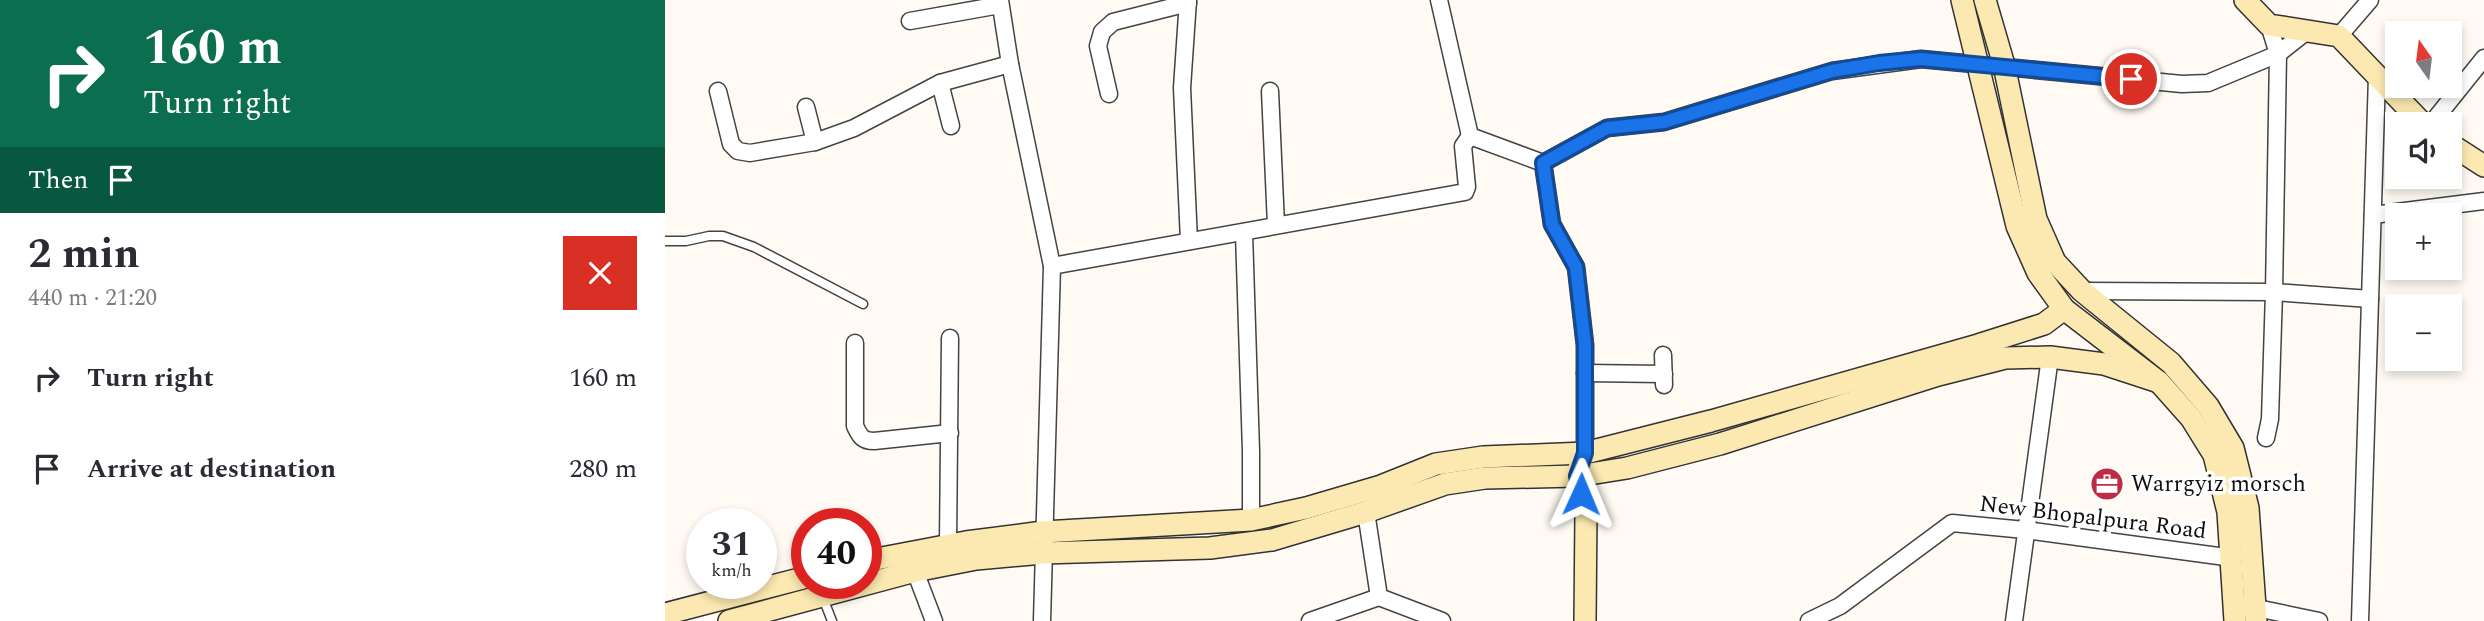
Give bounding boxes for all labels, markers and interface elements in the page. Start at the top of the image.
text: 160 m [143,11,282,86]
north arrow [2385,21,2462,98]
map controls [2385,21,2462,371]
icon: right [28,28,119,119]
pin [2101,49,2161,109]
icon: arrive [2112,60,2150,98]
text: Turn right [143,79,291,128]
button: sound [2385,112,2462,189]
text: Then [28,160,88,200]
icon: arrive [102,161,140,199]
button: + [2385,203,2462,280]
text: 2 min [28,223,140,286]
button: close [563,236,637,310]
text: 440 m · 21:20 [28,281,157,316]
button: − [2385,294,2462,371]
text: Turn right [87,358,214,398]
text: 160 m [569,358,637,398]
icon: right [28,359,66,397]
text: Arrive at destination [87,449,336,489]
text: 280 m [569,449,637,489]
icon: arrive [28,450,66,488]
position arrow [1544,457,1618,531]
office icon: Warrgyiz morsch [2088,465,2126,503]
place label: Warrgyiz morsch [2131,467,2306,502]
street label: New Bhopalpura Road [1977,487,2209,549]
speed limit sign: 40 [791,508,882,599]
text: 31 [712,518,751,571]
text: km/h [711,557,752,584]

